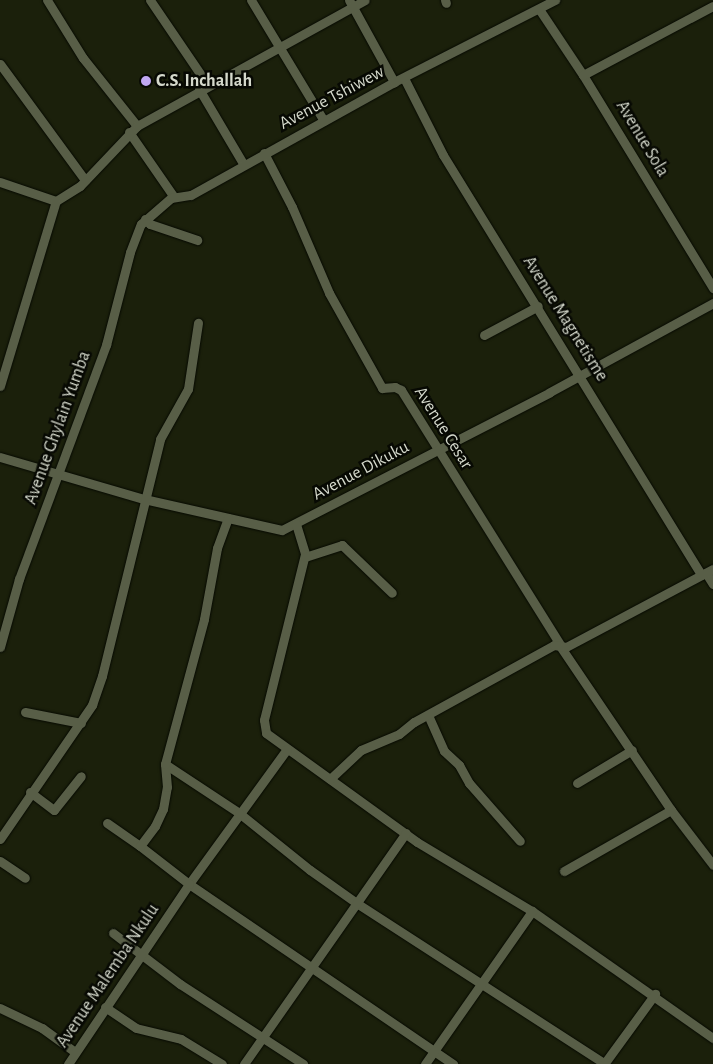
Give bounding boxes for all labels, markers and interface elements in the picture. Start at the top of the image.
street label: Avenue Tshiwew [276,61,388,135]
place label: C.S. Inchallah [156,70,252,92]
marker: C.S. Inchallah [140,75,152,87]
street label: Avenue Sola [611,97,673,181]
street label: Avenue Magnetisme [518,252,612,386]
street label: Avenue Ghylain Yumba [20,348,96,508]
street label: Avenue Cesar [409,383,477,473]
street label: Avenue Dikuku [309,437,413,505]
street label: Avenue Malemba Nkulu [52,900,164,1052]

